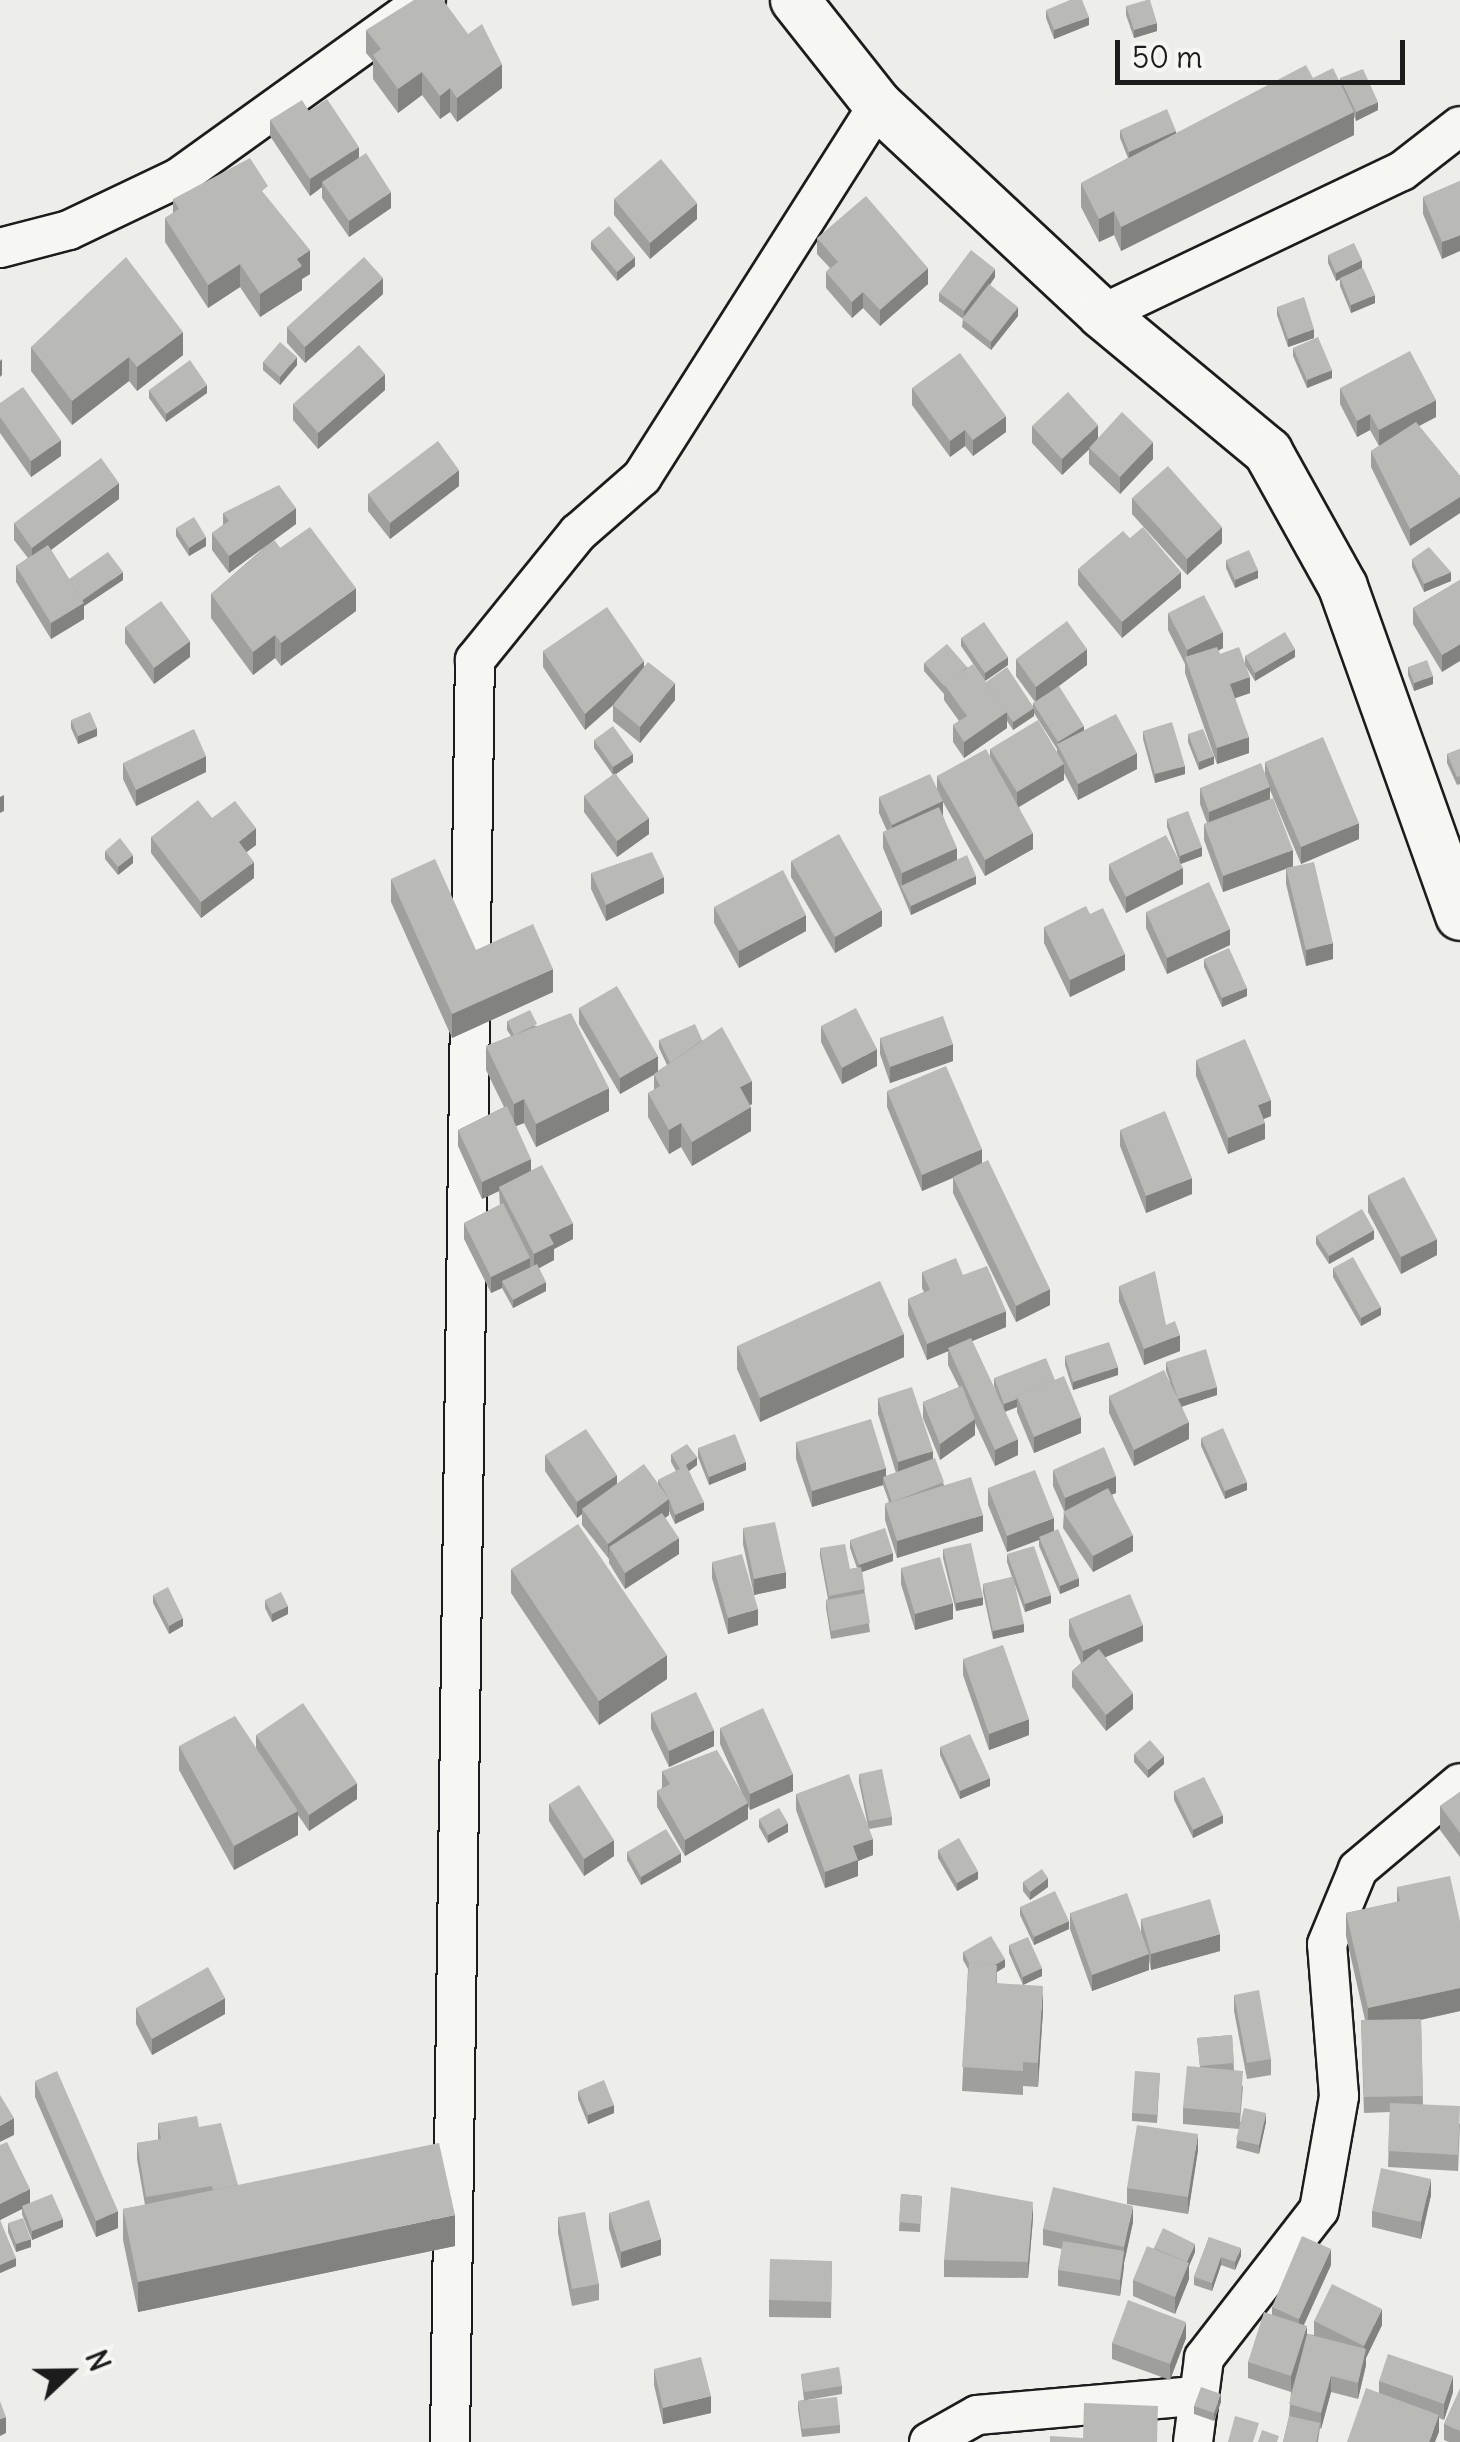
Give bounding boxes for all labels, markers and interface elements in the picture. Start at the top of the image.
scale bar [1120,20,1410,82]
text: 50 m [1132,38,1202,76]
north arrow [20,2322,120,2422]
text: N [77,2345,118,2376]

